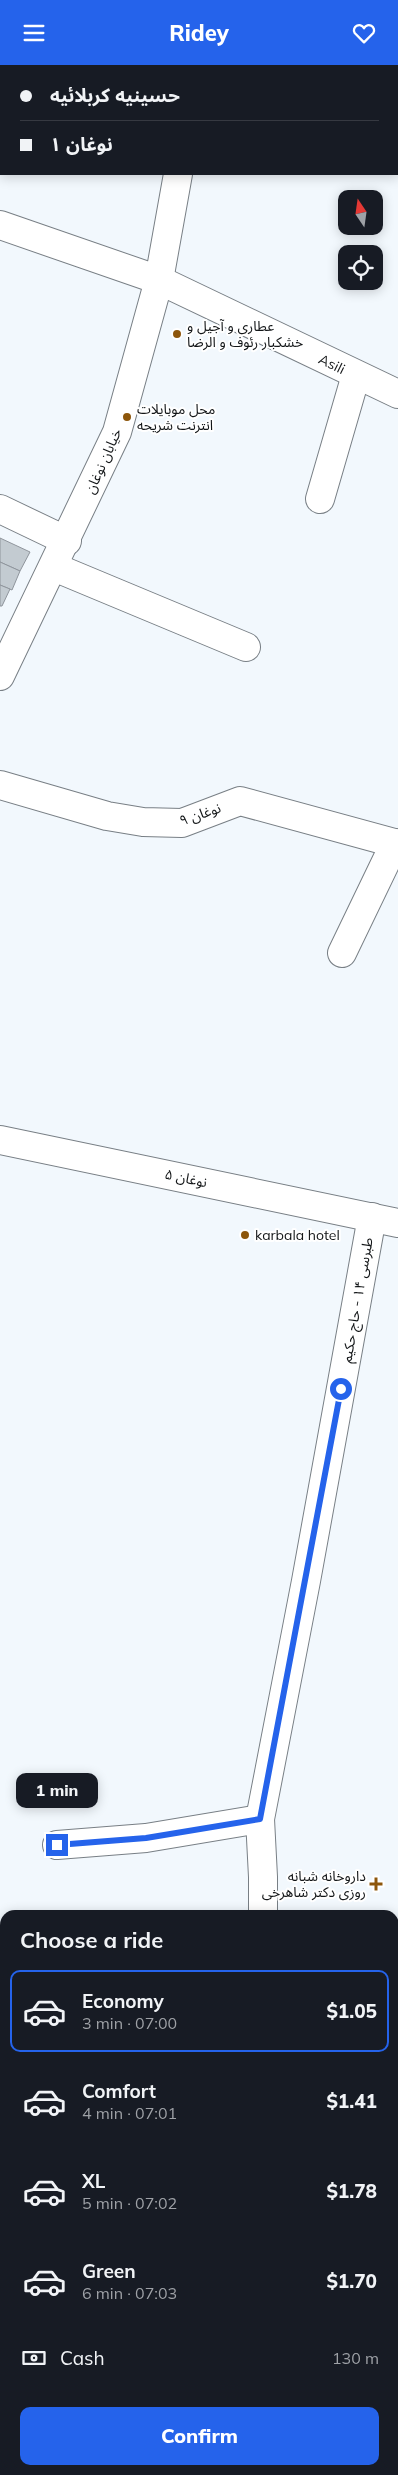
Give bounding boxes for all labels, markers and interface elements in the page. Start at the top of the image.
icon: menu [20,19,48,47]
text: Ridey [169,19,229,47]
icon: heart [350,19,378,47]
text: حسینیه کربلائیه [50,83,180,107]
text: نوغان ۱ [50,132,113,156]
north arrow [338,190,382,235]
map controls [338,190,383,290]
button: locate [338,245,383,290]
place label: عطاری و آجیل و خشکبار رئوف و الرضا [187,317,303,351]
marker: عطاری و آجیل و خشکبار رئوف و الرضا [171,328,183,340]
street label: Asili [316,350,348,378]
place label: محل موبايلات انترنت شريحه [137,400,215,434]
marker: محل موبايلات انترنت شريحه [121,411,133,423]
street label: خیابان نوغان [81,425,125,497]
street label: نوغان ۹ [177,798,223,829]
street label: نوغان ۵ [163,1165,209,1191]
place label: karbala hotel [255,1226,340,1244]
marker: karbala hotel [239,1229,251,1241]
street label: طبرسی ۱۴ - حاج حکیم [337,1236,379,1364]
route start [330,1378,352,1400]
callout: 1 min [16,1773,98,1807]
text: 1 min [36,1780,78,1800]
route end [46,1834,68,1856]
place label: داروخانه شبانه روزی دکتر شاهرخی [262,1867,366,1901]
marker: داروخانه شبانه روزی دکتر شاهرخی [370,1878,382,1890]
text: Choose a ride [20,1926,163,1954]
icon: car [22,1989,67,2034]
text: Economy [82,1989,164,2013]
text: $1.05 [326,1999,377,2023]
text: 3 min · 07:00 [82,2013,177,2033]
icon: car [22,2079,67,2124]
text: Comfort [82,2079,156,2103]
text: $1.41 [326,2089,377,2113]
text: 4 min · 07:01 [82,2103,177,2123]
icon: car [22,2169,67,2214]
text: XL [82,2169,105,2193]
text: $1.78 [326,2179,377,2203]
text: 5 min · 07:02 [82,2193,177,2213]
icon: car [22,2259,67,2304]
text: Green [82,2259,136,2283]
text: $1.70 [326,2269,377,2293]
text: 6 min · 07:03 [82,2283,177,2303]
icon: cash [20,2344,48,2372]
text: Cash [60,2346,105,2370]
text: 130 m [332,2348,379,2368]
button: Confirm [20,2407,379,2465]

